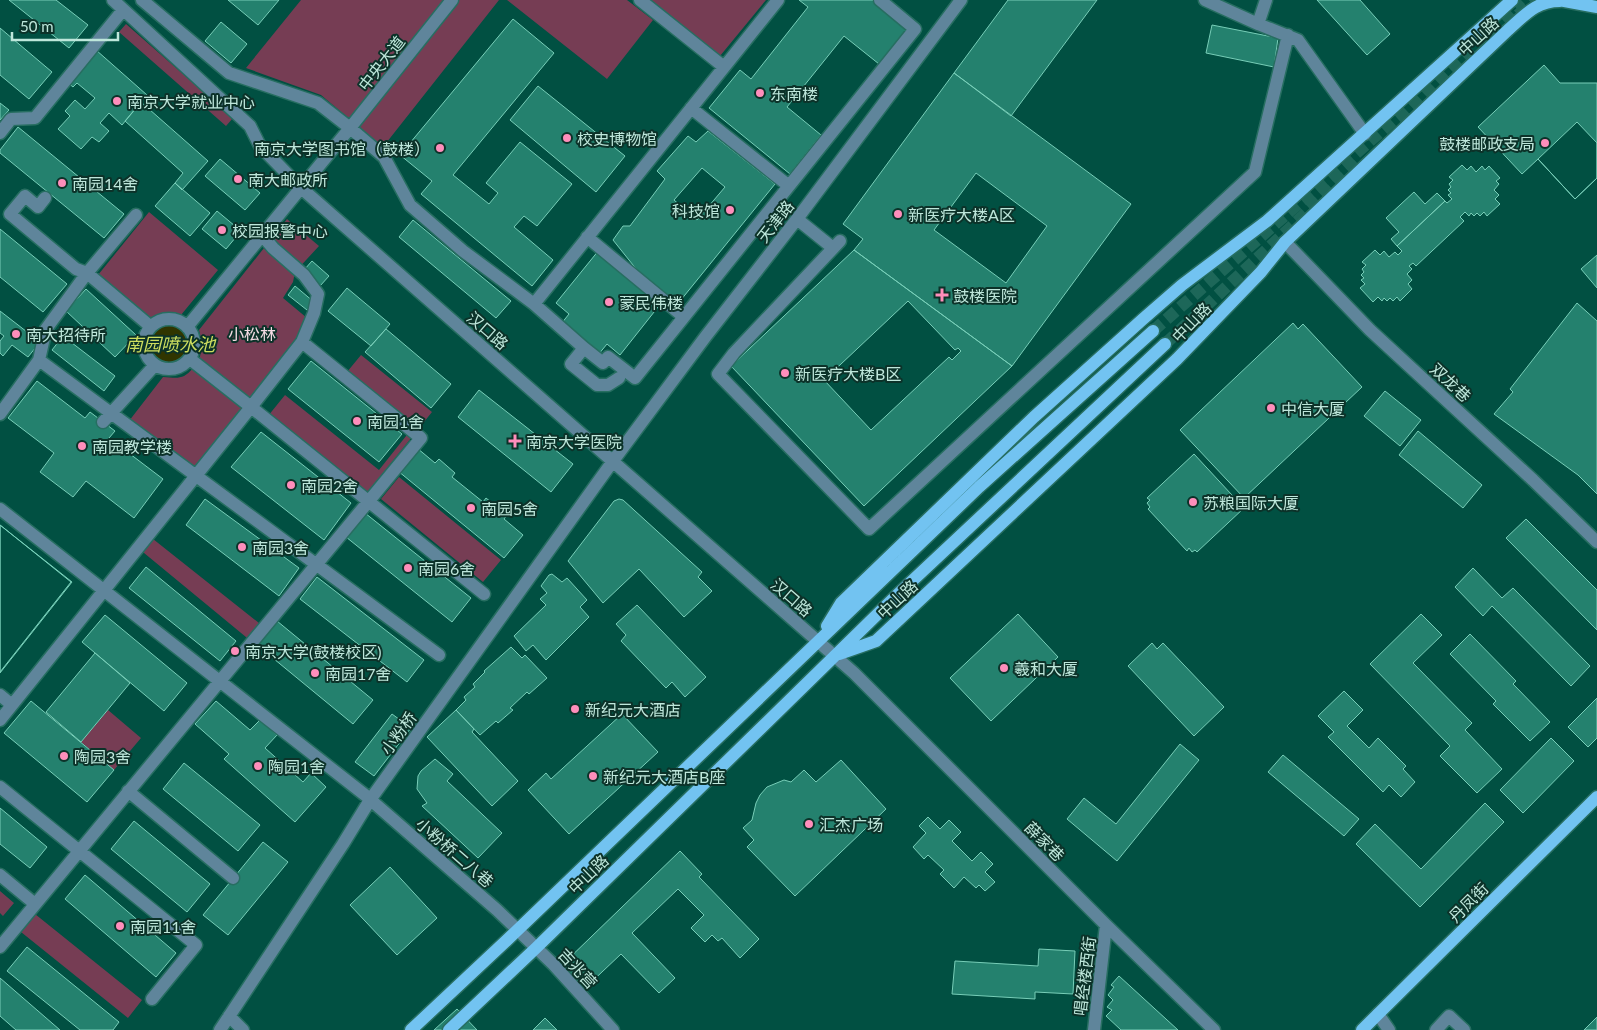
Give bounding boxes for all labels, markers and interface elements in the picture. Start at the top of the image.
scale bar [12,10,119,42]
street label: 中山路 [1454,13,1502,59]
text: 50 m [20,17,54,35]
street label: 中央大道 [354,32,408,94]
place label: 东南楼 [770,84,818,103]
marker: 东南楼 [754,87,766,99]
place label: 南京大学就业中心 [127,92,255,111]
marker: 南京大学就业中心 [111,95,123,107]
place label: 校史博物馆 [577,129,657,148]
marker: 校史博物馆 [561,132,573,144]
place label: 鼓楼邮政支局 [1439,134,1535,153]
marker: 鼓楼邮政支局 [1539,137,1551,149]
place label: 南京大学图书馆（鼓楼） [254,139,430,158]
marker: 南京大学图书馆（鼓楼） [434,142,446,154]
place label: 南大邮政所 [248,170,328,189]
marker: 南大邮政所 [232,173,244,185]
place label: 南园14舍 [72,174,139,193]
marker: 南园14舍 [56,177,68,189]
street label: 天津路 [753,196,797,246]
place label: 科技馆 [672,201,720,220]
marker: 科技馆 [724,204,736,216]
place label: 新医疗大楼A区 [908,205,1015,224]
marker: 新医疗大楼A区 [892,208,904,220]
place label: 校园报警中心 [232,221,328,240]
marker: 校园报警中心 [216,224,228,236]
place label: 鼓楼医院 [953,286,1017,305]
marker: 鼓楼医院 [935,288,949,302]
place label: 蒙民伟楼 [619,293,683,312]
marker: 蒙民伟楼 [603,296,615,308]
street label: 中山路 [1167,298,1215,346]
street label: 汉口路 [464,307,512,353]
park label: 小松林 [228,324,276,343]
place label: 南大招待所 [26,325,106,344]
marker: 南大招待所 [10,328,22,340]
water label: 南园喷水池 [125,333,217,355]
street label: 双龙巷 [1427,359,1475,405]
place label: 新医疗大楼B区 [795,364,901,383]
marker: 新医疗大楼B区 [779,367,791,379]
place label: 中信大厦 [1281,399,1345,418]
marker: 中信大厦 [1265,402,1277,414]
place label: 南园1舍 [367,412,424,431]
marker: 南园1舍 [351,415,363,427]
place label: 南京大学医院 [526,432,622,451]
marker: 南京大学医院 [508,434,522,448]
place label: 南园教学楼 [92,437,172,456]
marker: 南园教学楼 [76,440,88,452]
place label: 南园2舍 [301,476,358,495]
marker: 南园2舍 [285,479,297,491]
place label: 苏粮国际大厦 [1203,493,1299,512]
marker: 苏粮国际大厦 [1187,496,1199,508]
place label: 南园5舍 [481,499,538,518]
marker: 南园5舍 [465,502,477,514]
place label: 南园3舍 [252,538,309,557]
marker: 南园3舍 [236,541,248,553]
place label: 南园6舍 [418,559,475,578]
marker: 南园6舍 [402,562,414,574]
street label: 汉口路 [768,574,816,620]
street label: 中山路 [873,576,921,622]
place label: 南京大学(鼓楼校区) [245,642,382,661]
marker: 南京大学(鼓楼校区) [229,645,241,657]
place label: 羲和大厦 [1014,659,1078,678]
marker: 羲和大厦 [998,662,1010,674]
place label: 南园17舍 [325,664,392,683]
marker: 南园17舍 [309,667,321,679]
place label: 新纪元大酒店 [585,700,681,719]
marker: 新纪元大酒店 [569,703,581,715]
street label: 小粉桥 [376,708,420,758]
place label: 陶园3舍 [74,747,131,766]
marker: 陶园3舍 [58,750,70,762]
place label: 陶园1舍 [268,757,325,776]
marker: 陶园1舍 [252,760,264,772]
place label: 新纪元大酒店B座 [603,767,725,786]
marker: 新纪元大酒店B座 [587,770,599,782]
street label: 小粉桥二八巷 [413,813,497,891]
place label: 汇杰广场 [819,815,883,834]
street label: 薛家巷 [1021,817,1069,865]
marker: 汇杰广场 [803,818,815,830]
street label: 中山路 [564,850,612,898]
street label: 丹凤街 [1444,878,1492,926]
place label: 南园11舍 [130,917,197,936]
marker: 南园11舍 [114,920,126,932]
street label: 唱经楼西街 [1070,935,1098,1017]
street label: 吉兆营 [555,944,601,992]

